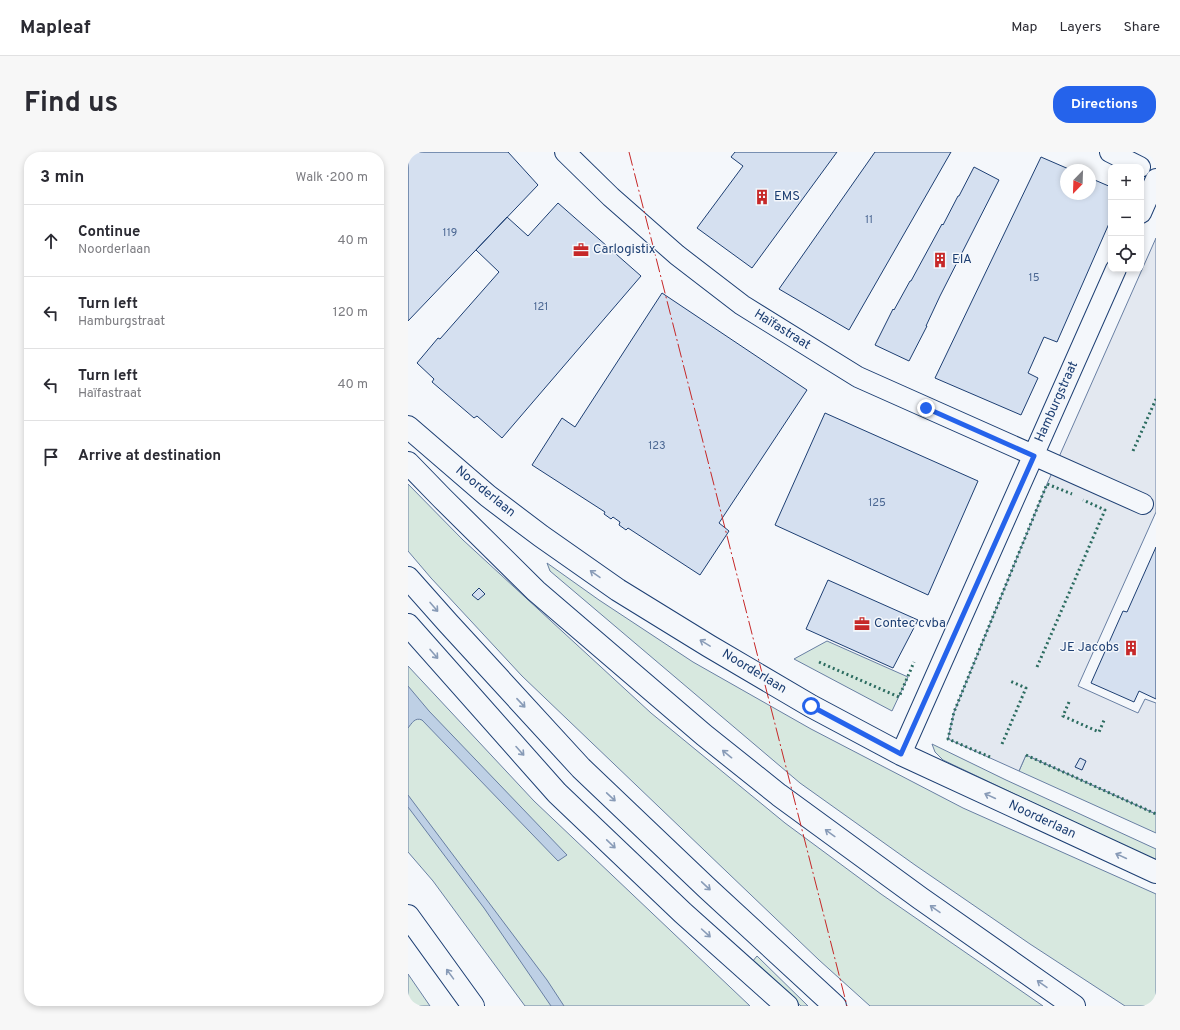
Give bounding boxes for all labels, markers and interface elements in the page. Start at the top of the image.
text: Mapleaf [20,16,91,40]
text: Map [1011,19,1037,36]
text: Layers [1059,19,1101,36]
text: Share [1123,19,1160,36]
text: Find us [24,86,118,122]
button: Directions [1053,86,1156,123]
north arrow [1060,164,1096,200]
map controls [1108,164,1144,272]
button: + [1108,164,1144,200]
text: 3 min [40,167,84,189]
text: Walk · 200 m [296,170,368,186]
building icon: EMS [753,188,771,206]
place label: EMS [774,189,800,205]
button: − [1108,200,1144,236]
house number: 11 [865,213,873,227]
text: Continue [78,223,140,242]
house number: 119 [443,226,457,240]
icon: ahead [40,230,62,252]
text: 40 m [338,233,368,249]
button: locate [1108,236,1144,272]
office icon: Carlogistix [572,241,590,259]
text: Noorderlaan [78,242,151,258]
place label: Carlogistix [593,242,656,258]
building icon: EIA [931,251,949,269]
place label: EIA [952,252,972,268]
house number: 15 [1029,271,1040,285]
text: Turn left [78,295,138,314]
house number: 121 [534,300,548,314]
icon: left [40,302,62,324]
text: 120 m [333,305,368,321]
street label: Haïfastraat [751,306,813,354]
text: Hamburgstraat [78,314,165,330]
street label: Hamburgstraat [1032,359,1082,445]
text: Turn left [78,367,138,386]
icon: left [40,374,62,396]
text: 40 m [338,377,368,393]
text: Haïfastraat [78,386,142,402]
route end [917,399,935,417]
house number: 123 [648,439,666,453]
icon: arrive [40,446,62,468]
text: Arrive at destination [78,447,221,466]
street label: Noorderlaan [452,463,518,521]
house number: 125 [868,496,886,510]
one-way arrow [590,570,601,578]
one-way arrow [429,602,438,612]
office icon: Contec cvba [853,615,871,633]
place label: Contec cvba [874,616,946,632]
one-way arrow [699,639,711,647]
building icon: JE Jacobs [1122,639,1140,657]
place label: JE Jacobs [1060,640,1119,656]
street label: Noorderlaan [719,646,789,698]
one-way arrow [429,649,438,659]
route start [802,697,820,715]
one-way arrow [517,698,526,708]
one-way arrow [515,746,524,756]
one-way arrow [722,749,733,758]
one-way arrow [606,792,616,802]
one-way arrow [984,792,996,799]
street label: Noorderlaan [1006,797,1078,843]
one-way arrow [825,829,836,837]
one-way arrow [606,839,616,849]
one-way arrow [1115,852,1127,859]
one-way arrow [701,881,711,891]
one-way arrow [930,905,941,913]
one-way arrow [700,928,710,937]
one-way arrow [446,969,454,980]
one-way arrow [1036,980,1047,988]

